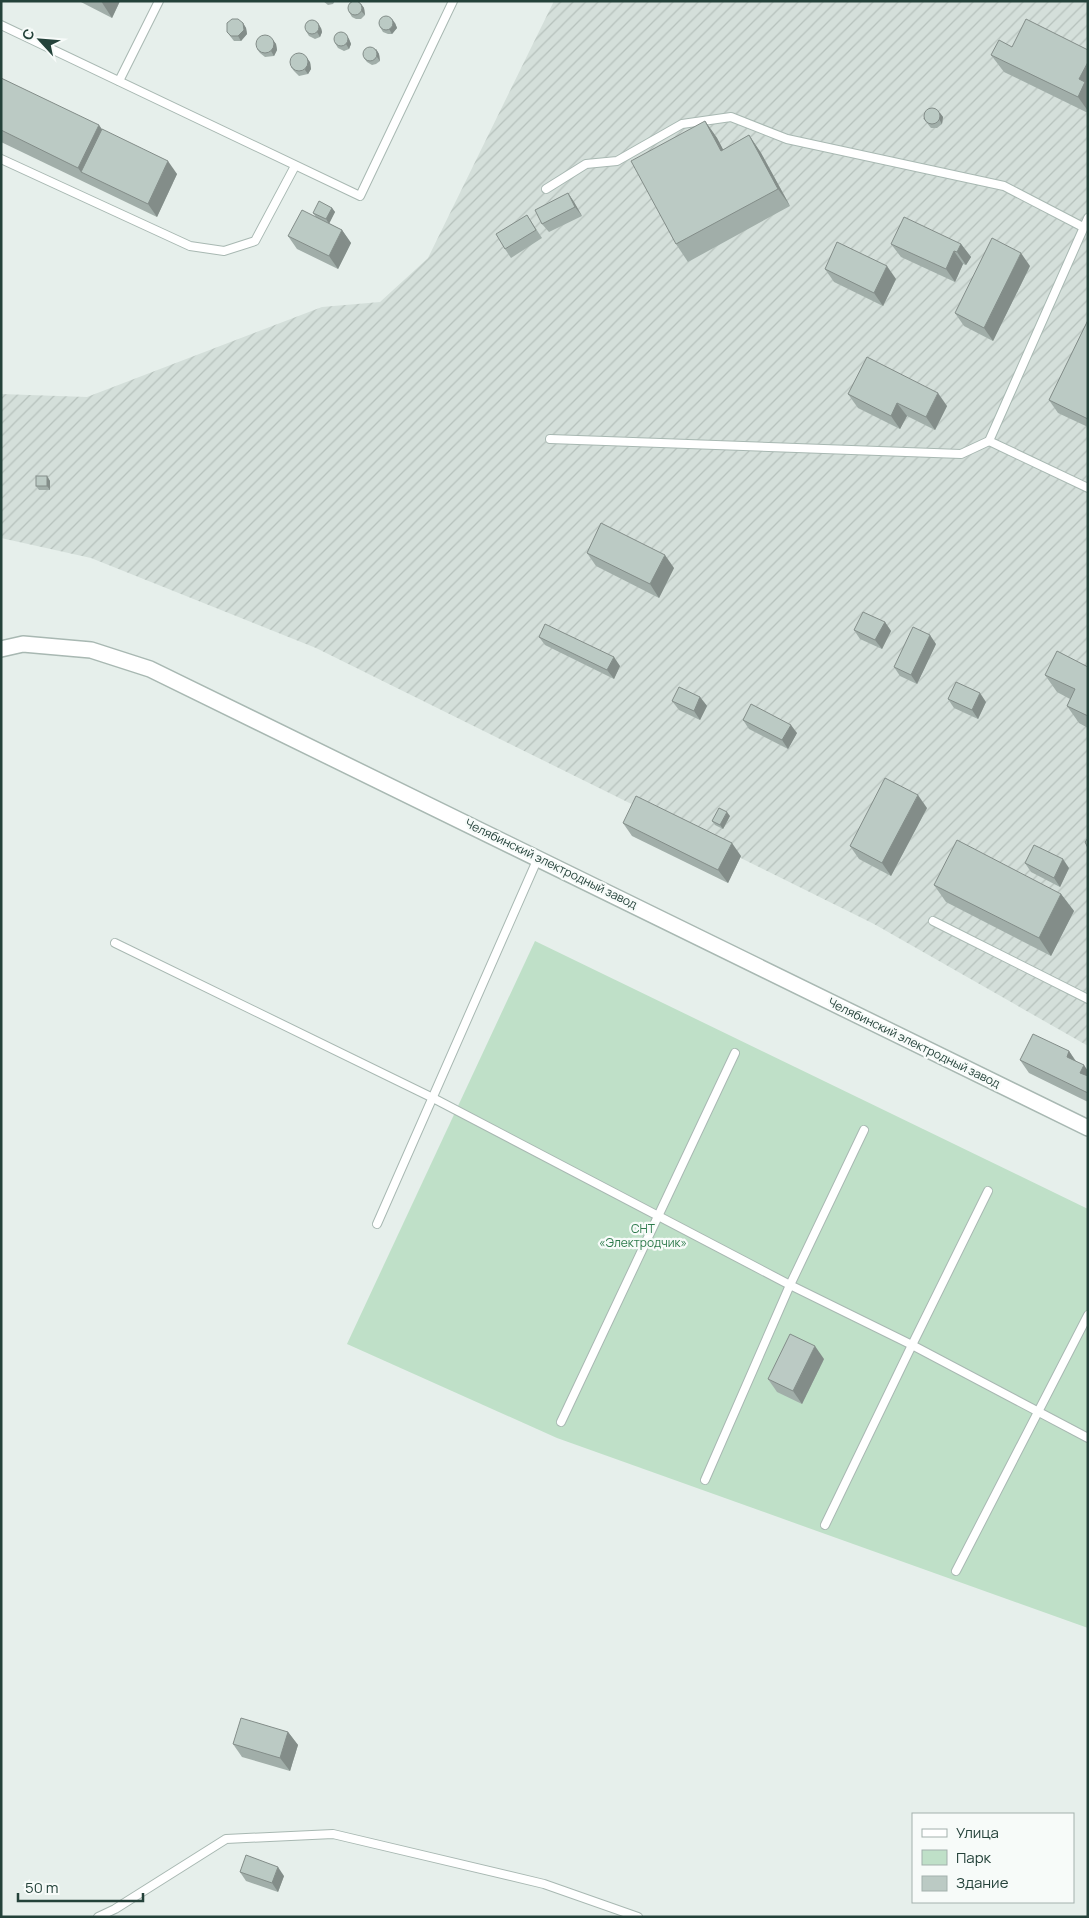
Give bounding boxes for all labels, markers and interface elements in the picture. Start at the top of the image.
north arrow [15,15,65,65]
text: С [17,25,39,43]
street label: Челябинский электродный завод [462,814,640,913]
street label: Челябинский электродный завод [825,993,1003,1092]
park label: СНТ «Электродчик» [599,1220,687,1251]
legend [912,1813,1074,1903]
text: Улица [956,1822,999,1843]
text: Парк [956,1847,992,1868]
scale bar [18,1870,142,1902]
text: Здание [956,1872,1009,1893]
text: 50 m [25,1877,59,1898]

